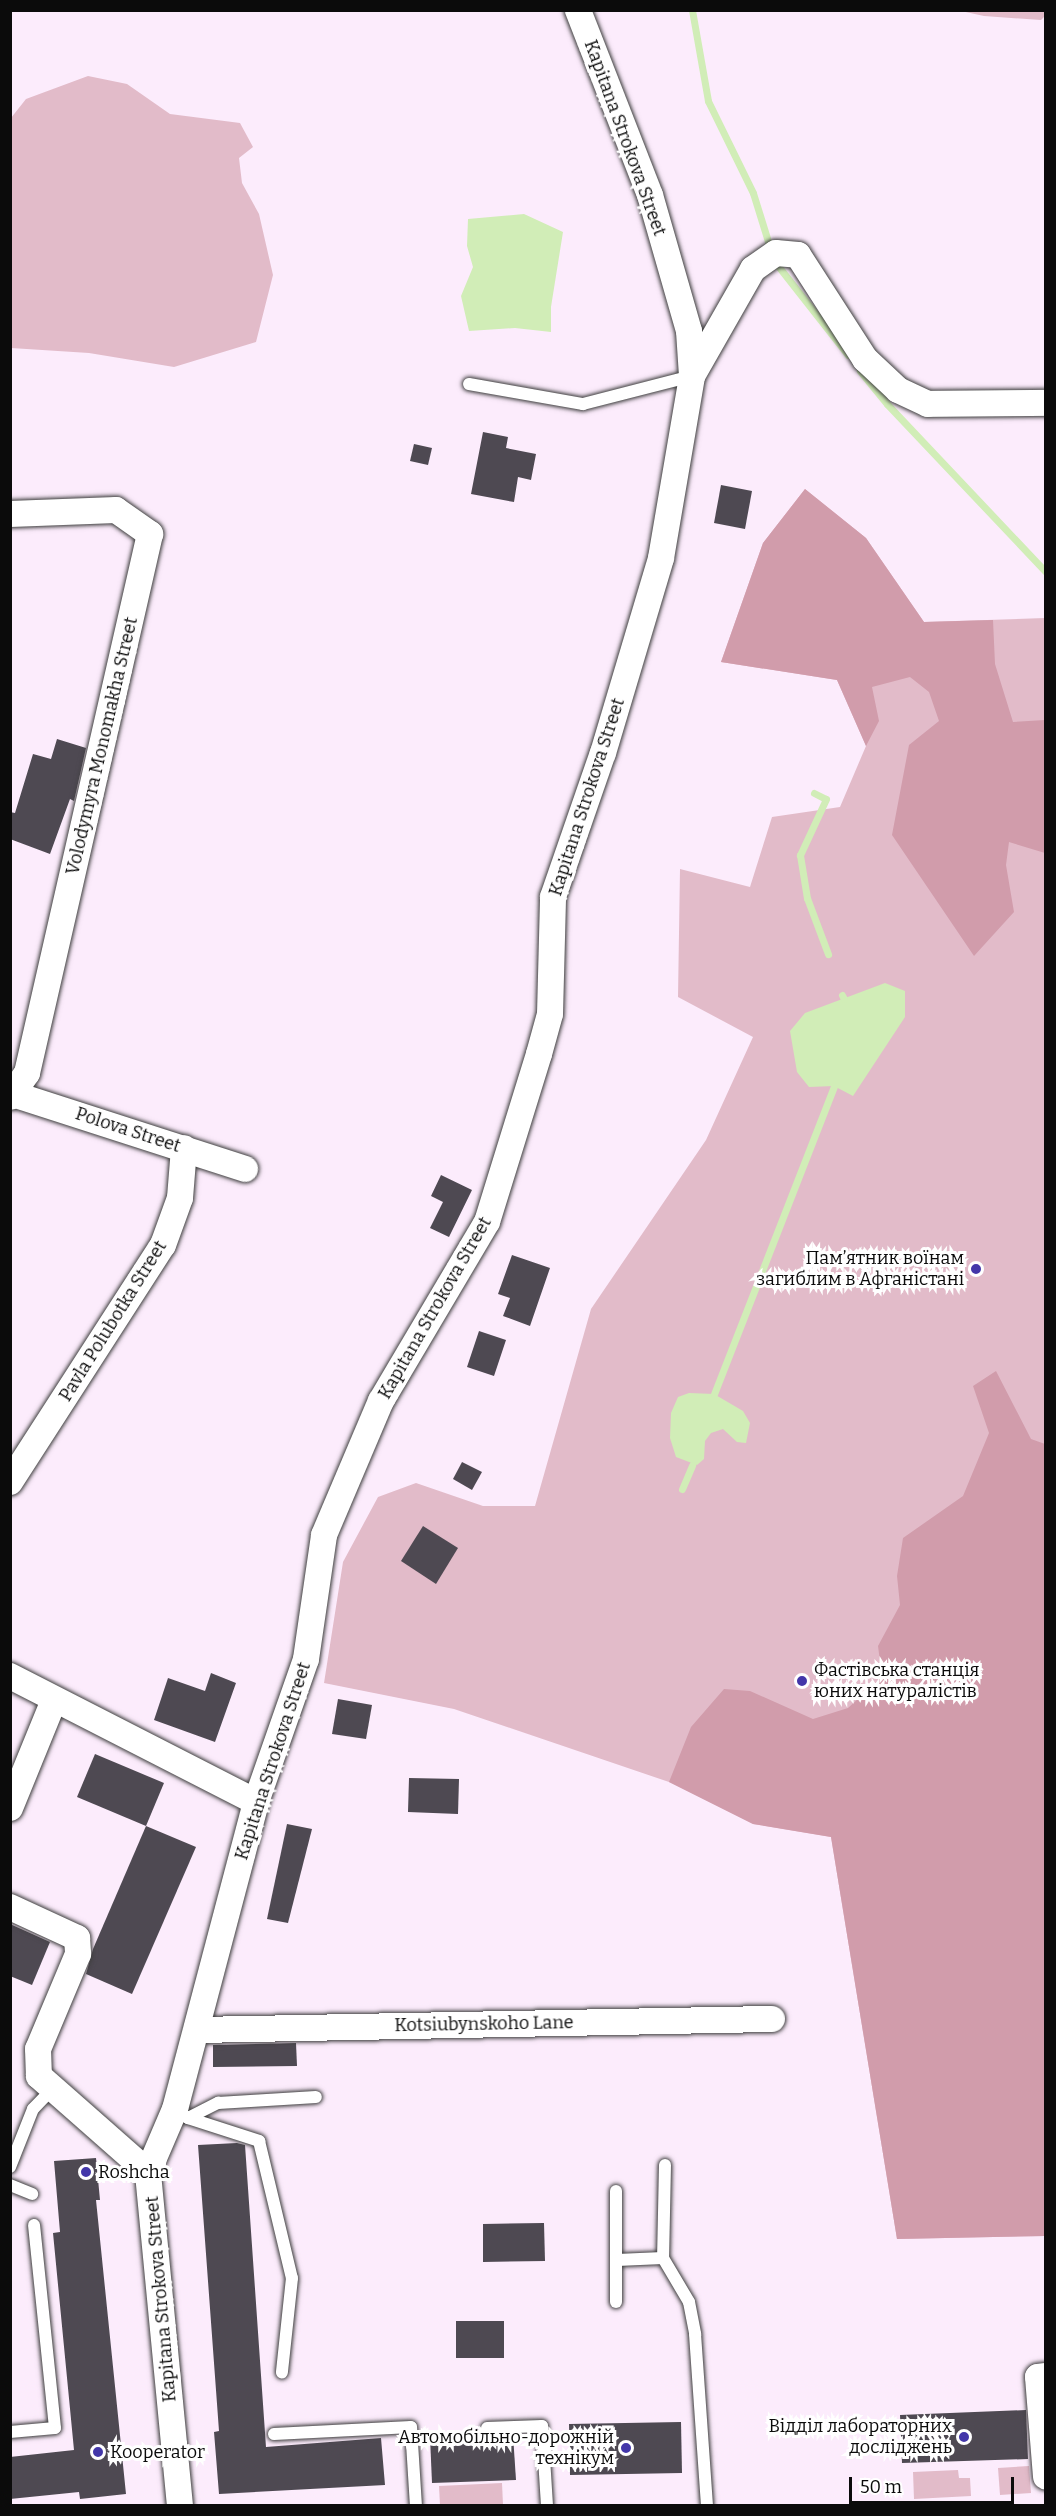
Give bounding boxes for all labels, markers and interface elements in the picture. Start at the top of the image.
street label: Kapitana Strokova Street [579,37,671,239]
street label: Volodymyra Monomakha Street [62,615,142,877]
street label: Kapitana Strokova Street [545,695,629,899]
street label: Polova Street [73,1103,183,1157]
street label: Kapitana Strokova Street [374,1213,496,1403]
street label: Pavla Polubotka Street [55,1237,171,1405]
place label: Пам’ятник воїнам загиблим в Афганістані [756,1248,964,1290]
marker: Пам’ятник воїнам загиблим в Афганістані [969,1262,983,1276]
street label: Kapitana Strokova Street [231,1659,315,1863]
place label: Фастівська станція юних натуралістів [814,1660,979,1702]
marker: Фастівська станція юних натуралістів [795,1674,809,1688]
street label: Kotsiubynskoho Lane [394,2012,574,2036]
place label: Roshcha [98,2161,170,2183]
marker: Roshcha [79,2165,93,2179]
street label: Kapitana Strokova Street [141,2195,181,2403]
place label: Відділ лабораторних досліджень [769,2416,952,2458]
place label: Автомобільно-дорожній технікум [398,2427,614,2470]
marker: Відділ лабораторних досліджень [957,2430,971,2444]
place label: Kooperator [110,2441,205,2463]
marker: Автомобільно-дорожній технікум [619,2441,633,2455]
marker: Kooperator [91,2445,105,2459]
scale bar [852,2465,1017,2503]
text: 50 m [860,2476,902,2498]

